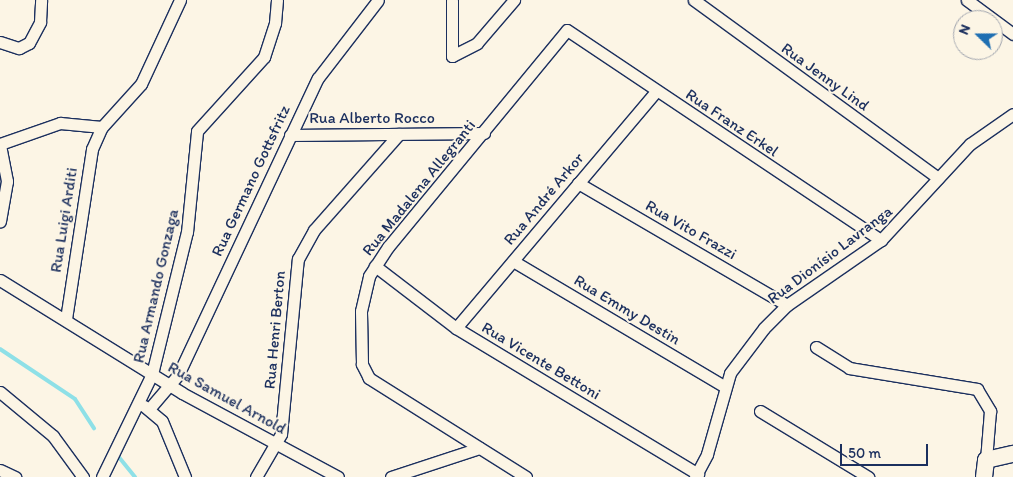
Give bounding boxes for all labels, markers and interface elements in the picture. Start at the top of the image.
north arrow [953,10,1003,60]
text: N [955,22,974,37]
street label: Rua Jenny Lind [777,39,873,115]
street label: Rua Franz Erkel [682,85,782,161]
street label: Rua Germano Gottsfritz [208,103,294,259]
street label: Rua Alberto Rocco [309,108,435,128]
street label: Rua Madalena Allegranti [358,116,480,260]
street label: Rua André Arkor [500,149,588,249]
street label: Rua Luigi Arditi [46,166,82,274]
street label: Rua Vito Frazzi [642,196,740,264]
street label: Rua Dionísio Lavranga [763,202,897,308]
street label: Rua Armando Gonzaga [129,207,183,365]
street label: Rua Henri Berton [260,270,290,390]
street label: Rua Emmy Destin [570,271,684,349]
street label: Rua Vicente Bettoni [478,318,604,404]
street label: Rua Samuel Arnold [165,358,289,438]
scale bar [843,434,930,466]
text: 50 m [848,444,881,462]

